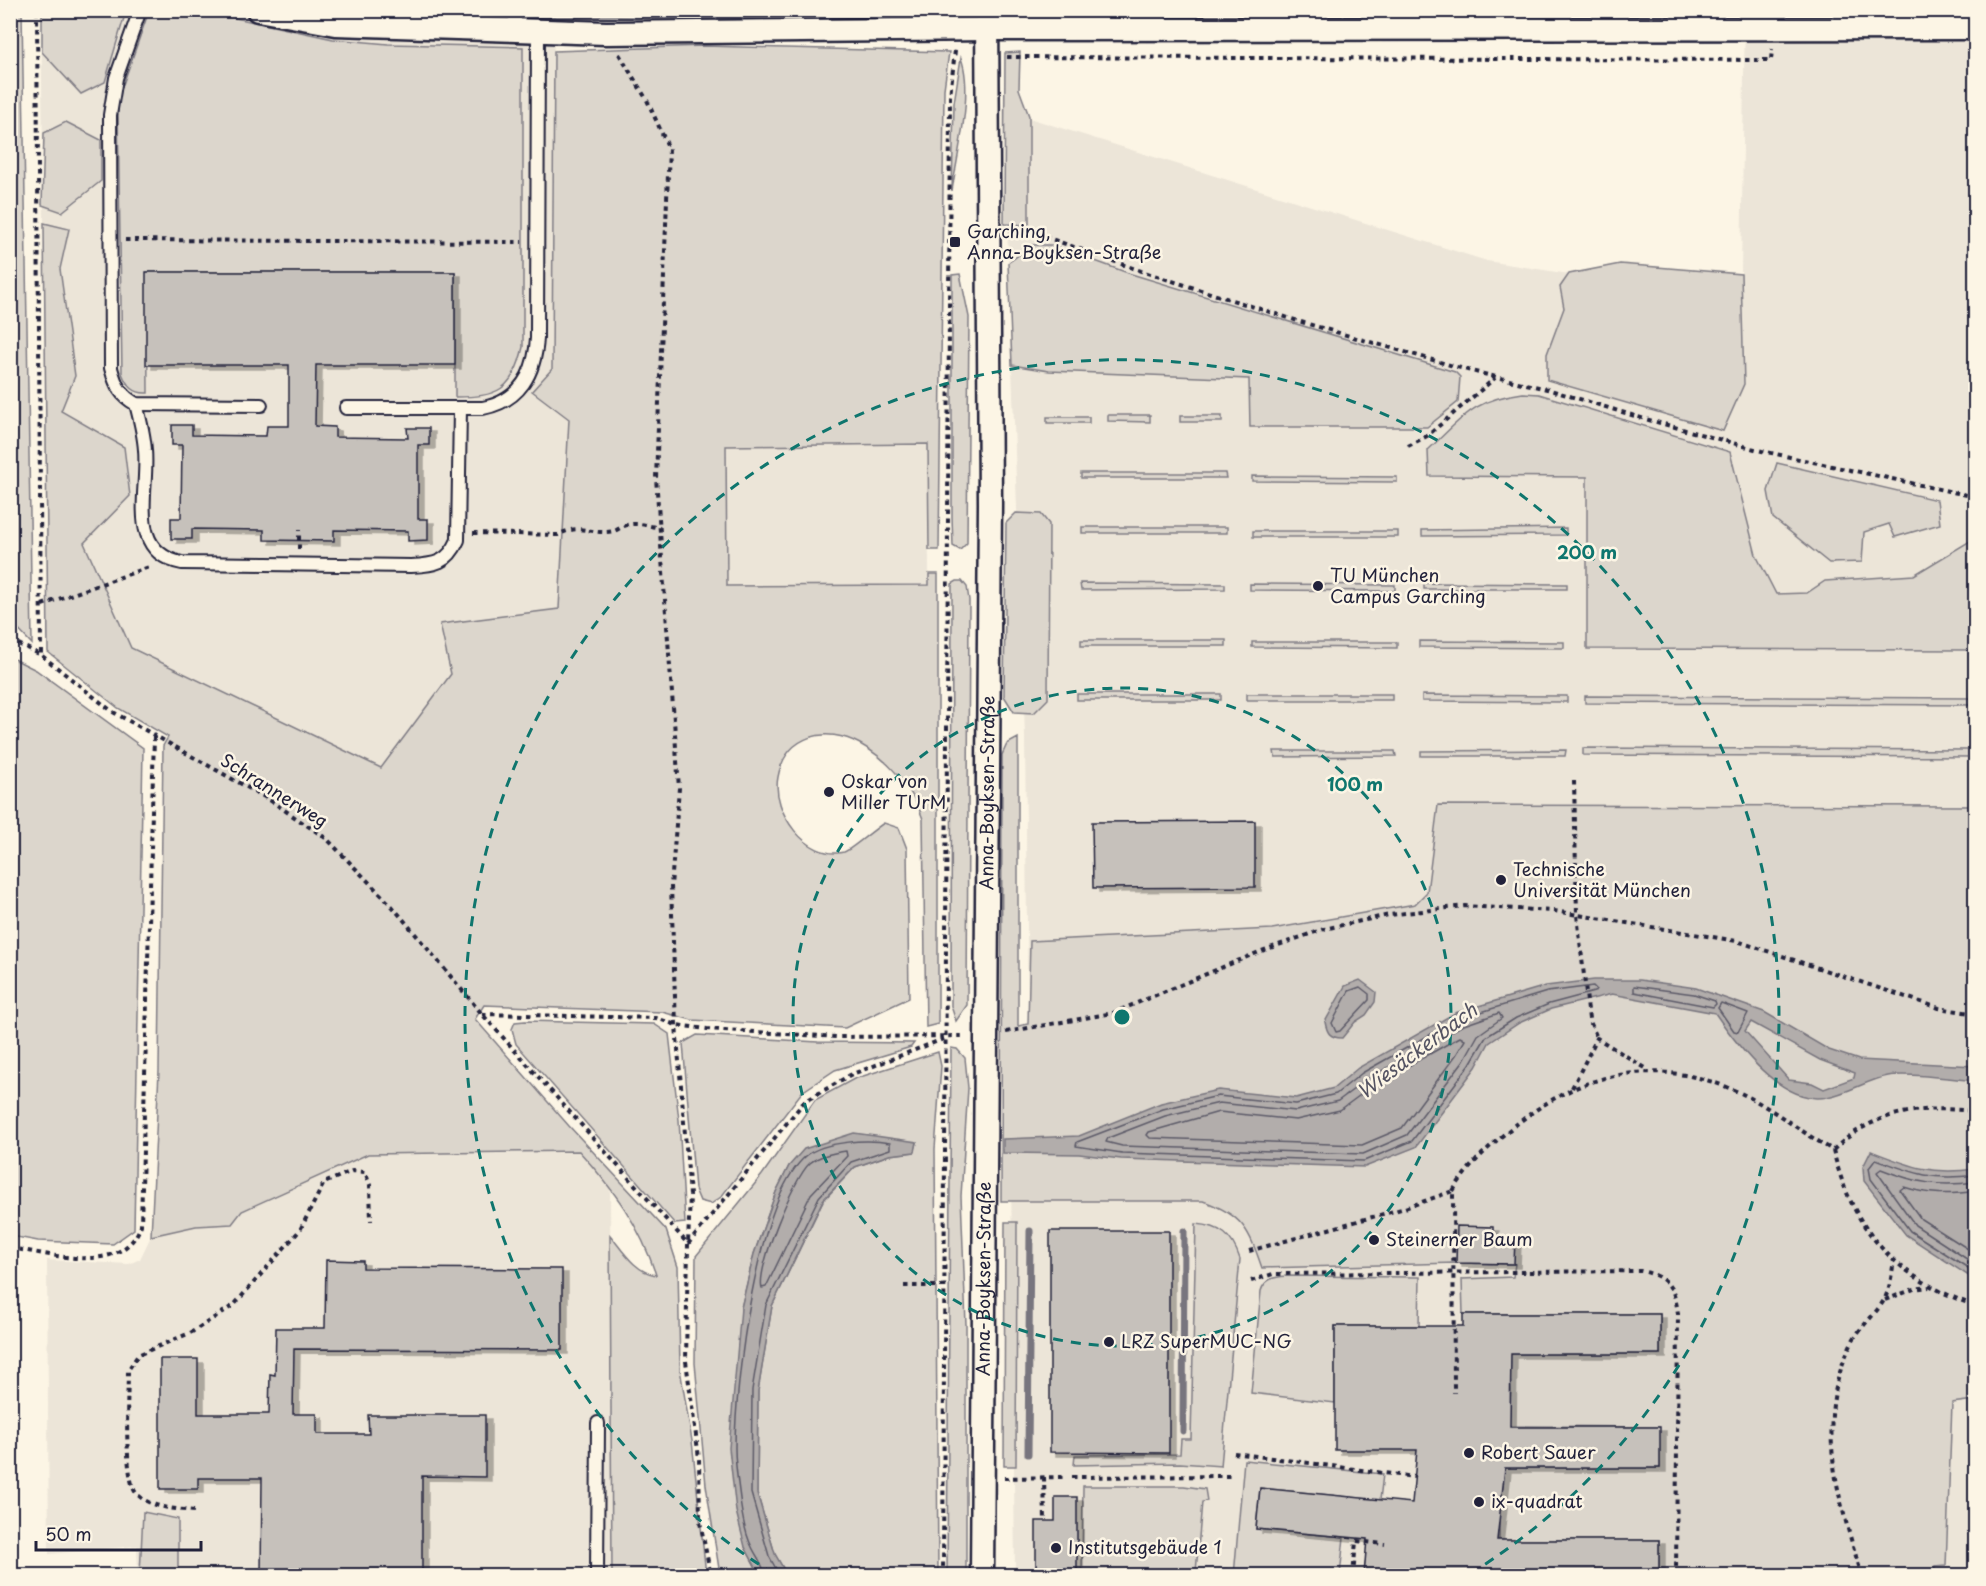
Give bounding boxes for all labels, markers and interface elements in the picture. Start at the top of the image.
place label: Garching, Anna-Boyksen-Straße [967,217,1161,265]
marker: Garching, Anna-Boyksen-Straße [948,235,962,249]
text: 200 m [1557,538,1617,565]
place label: TU München Campus Garching [1330,561,1486,609]
marker: TU München Campus Garching [1311,579,1325,593]
street label: Anna-Boyksen-Straße [972,696,1001,890]
street label: Schrannerweg [216,746,334,834]
place label: Oskar von Miller TUrM [841,767,947,815]
text: 100 m [1327,770,1383,797]
marker: Oskar von Miller TUrM [822,785,836,799]
place label: Technische Universität München [1513,855,1691,903]
marker: Technische Universität München [1494,873,1508,887]
water label: Wiesäckerbach [1350,995,1483,1106]
centre of rings [1112,1007,1132,1027]
street label: Anna-Boyksen-Straße [968,1182,997,1376]
place label: Steinerner Baum [1386,1225,1533,1252]
marker: Steinerner Baum [1367,1233,1381,1247]
place label: LRZ SuperMUC-NG [1121,1327,1292,1354]
marker: LRZ SuperMUC-NG [1102,1335,1116,1349]
place label: Robert Sauer [1481,1438,1596,1465]
marker: Robert Sauer [1462,1446,1476,1460]
place label: ix-quadrat [1491,1487,1583,1514]
marker: ix-quadrat [1472,1495,1486,1509]
scale bar [36,1514,201,1552]
text: 50 m [45,1520,92,1547]
place label: Institutsgebäude 1 [1068,1533,1222,1560]
marker: Institutsgebäude 1 [1049,1541,1063,1555]

